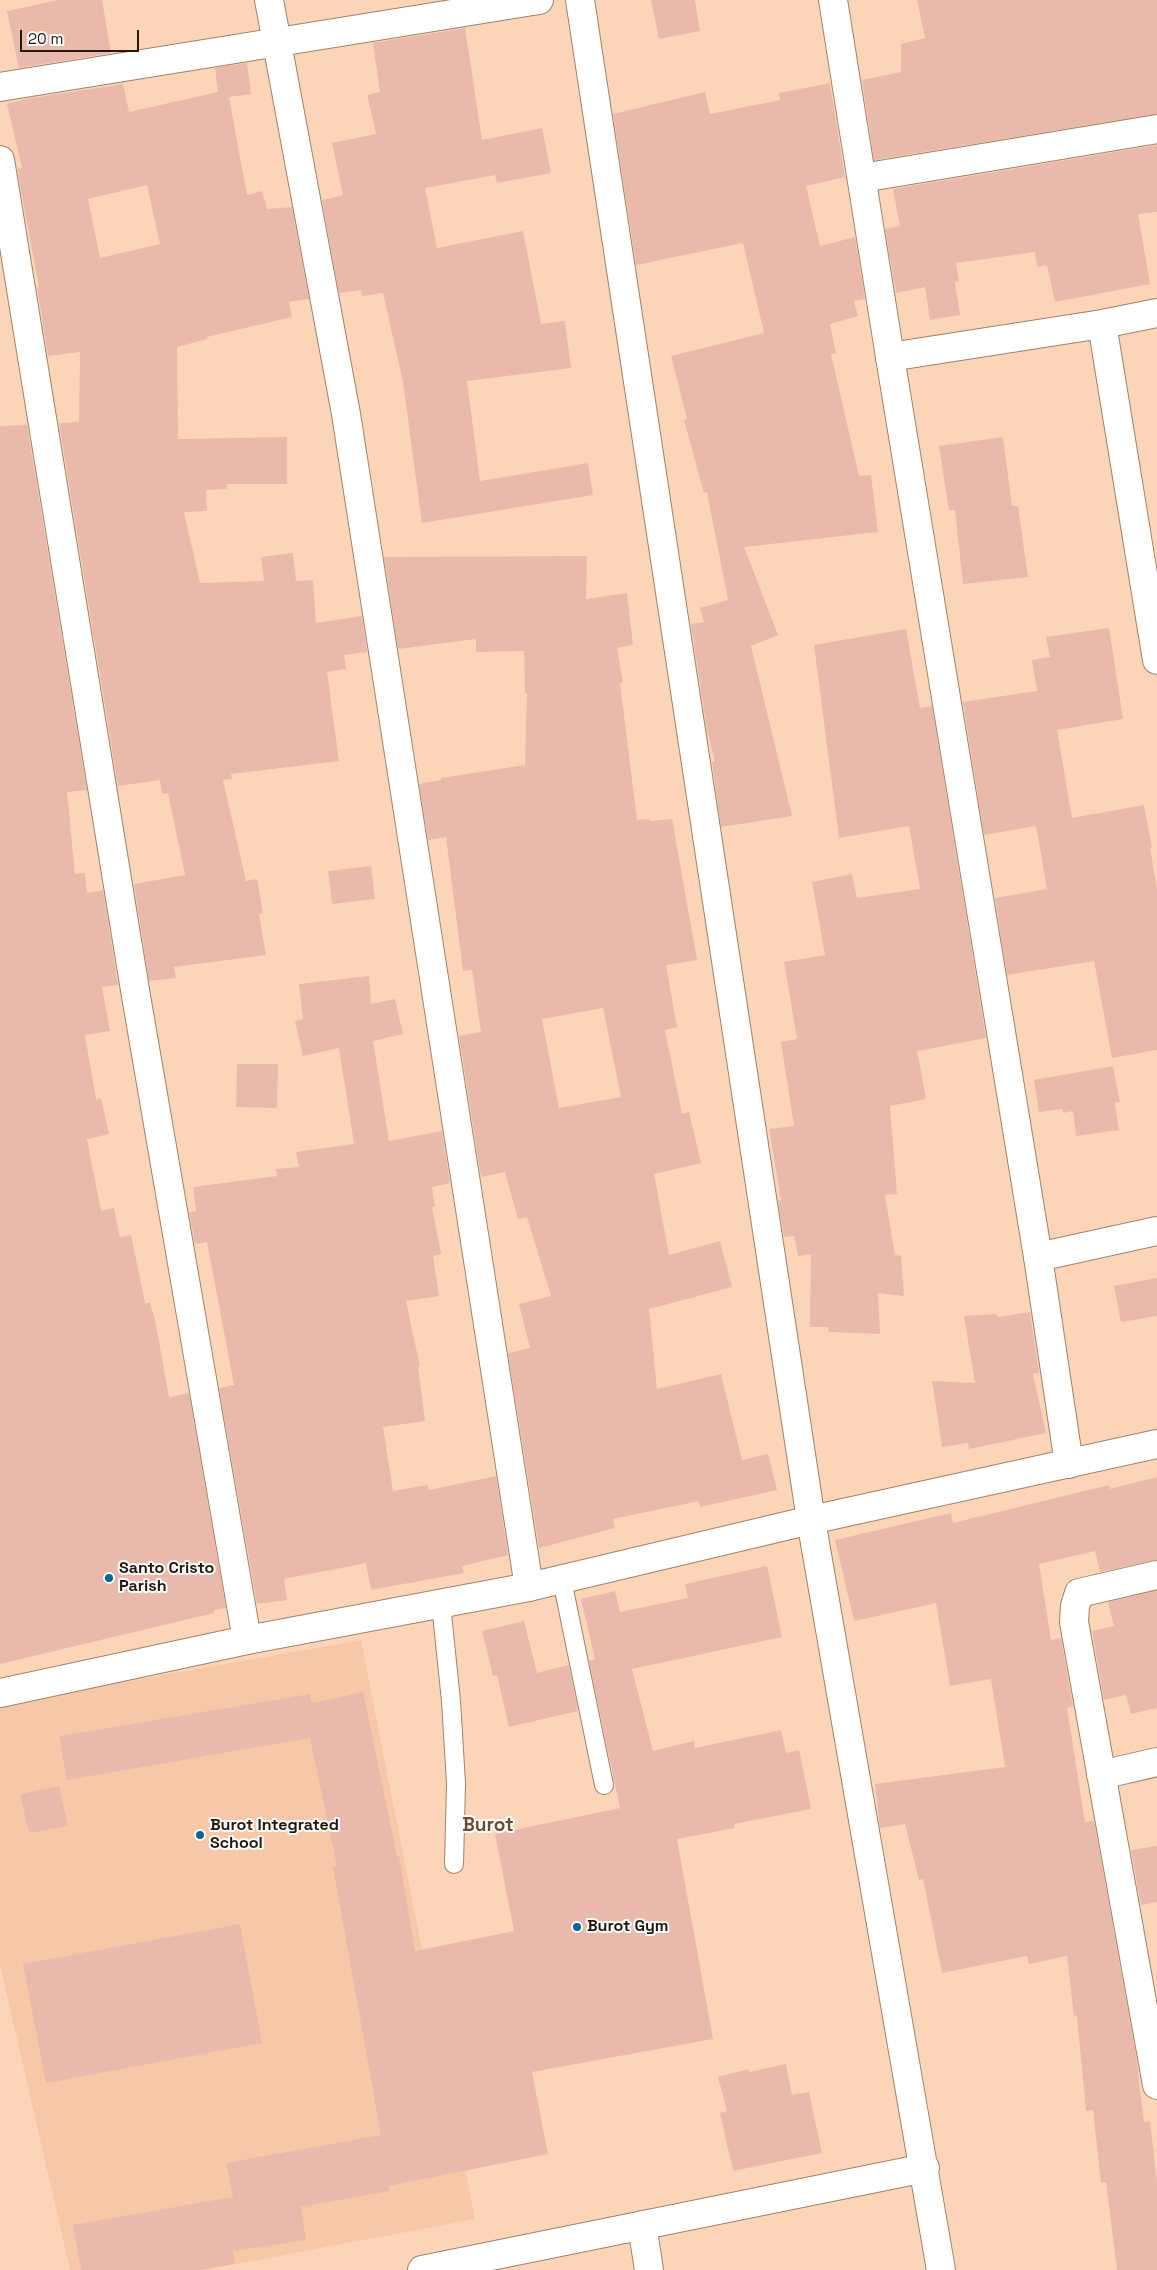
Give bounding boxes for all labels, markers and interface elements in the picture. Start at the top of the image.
scale bar [22,20,141,52]
text: 20 m [28,29,63,48]
place label: Santo Cristo Parish [119,1559,214,1597]
marker: Santo Cristo Parish [103,1572,115,1584]
district label: Burot [462,1815,514,1837]
place label: Burot Integrated School [210,1816,339,1854]
marker: Burot Integrated School [194,1829,206,1841]
place label: Burot Gym [587,1917,669,1937]
marker: Burot Gym [571,1921,583,1933]

